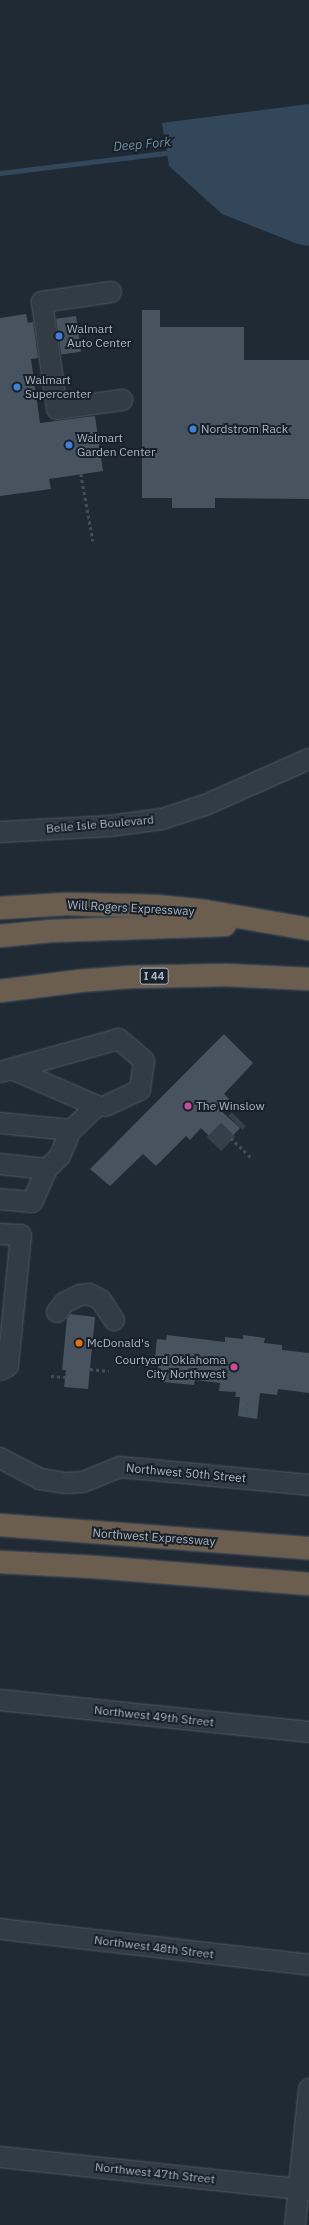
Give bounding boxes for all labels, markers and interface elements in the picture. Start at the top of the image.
water label: Deep Fork [113,135,171,155]
place label: Walmart Auto Center [67,322,131,350]
marker: Walmart Auto Center [54,331,64,341]
place label: Walmart Supercenter [25,373,91,401]
marker: Walmart Supercenter [12,382,22,392]
place label: Nordstrom Rack [201,422,288,436]
marker: Nordstrom Rack [188,424,198,434]
place label: Walmart Garden Center [77,431,155,459]
marker: Walmart Garden Center [64,440,74,450]
street label: Belle Isle Boulevard [45,812,155,836]
street label: Will Rogers Expressway [67,897,195,919]
road number: I 44 [139,967,169,985]
place label: The Winslow [196,1099,265,1113]
marker: The Winslow [183,1101,193,1111]
place label: McDonald's [87,1336,150,1350]
marker: McDonald's [74,1338,84,1348]
place label: Courtyard Oklahoma City Northwest [115,1353,226,1381]
marker: Courtyard Oklahoma City Northwest [229,1362,239,1372]
street label: Northwest 50th Street [125,1461,247,1485]
street label: Northwest Expressway [92,1526,216,1548]
street label: Northwest 49th Street [93,1703,215,1729]
street label: Northwest 48th Street [93,1933,215,1961]
street label: Northwest 47th Street [94,2160,216,2186]

